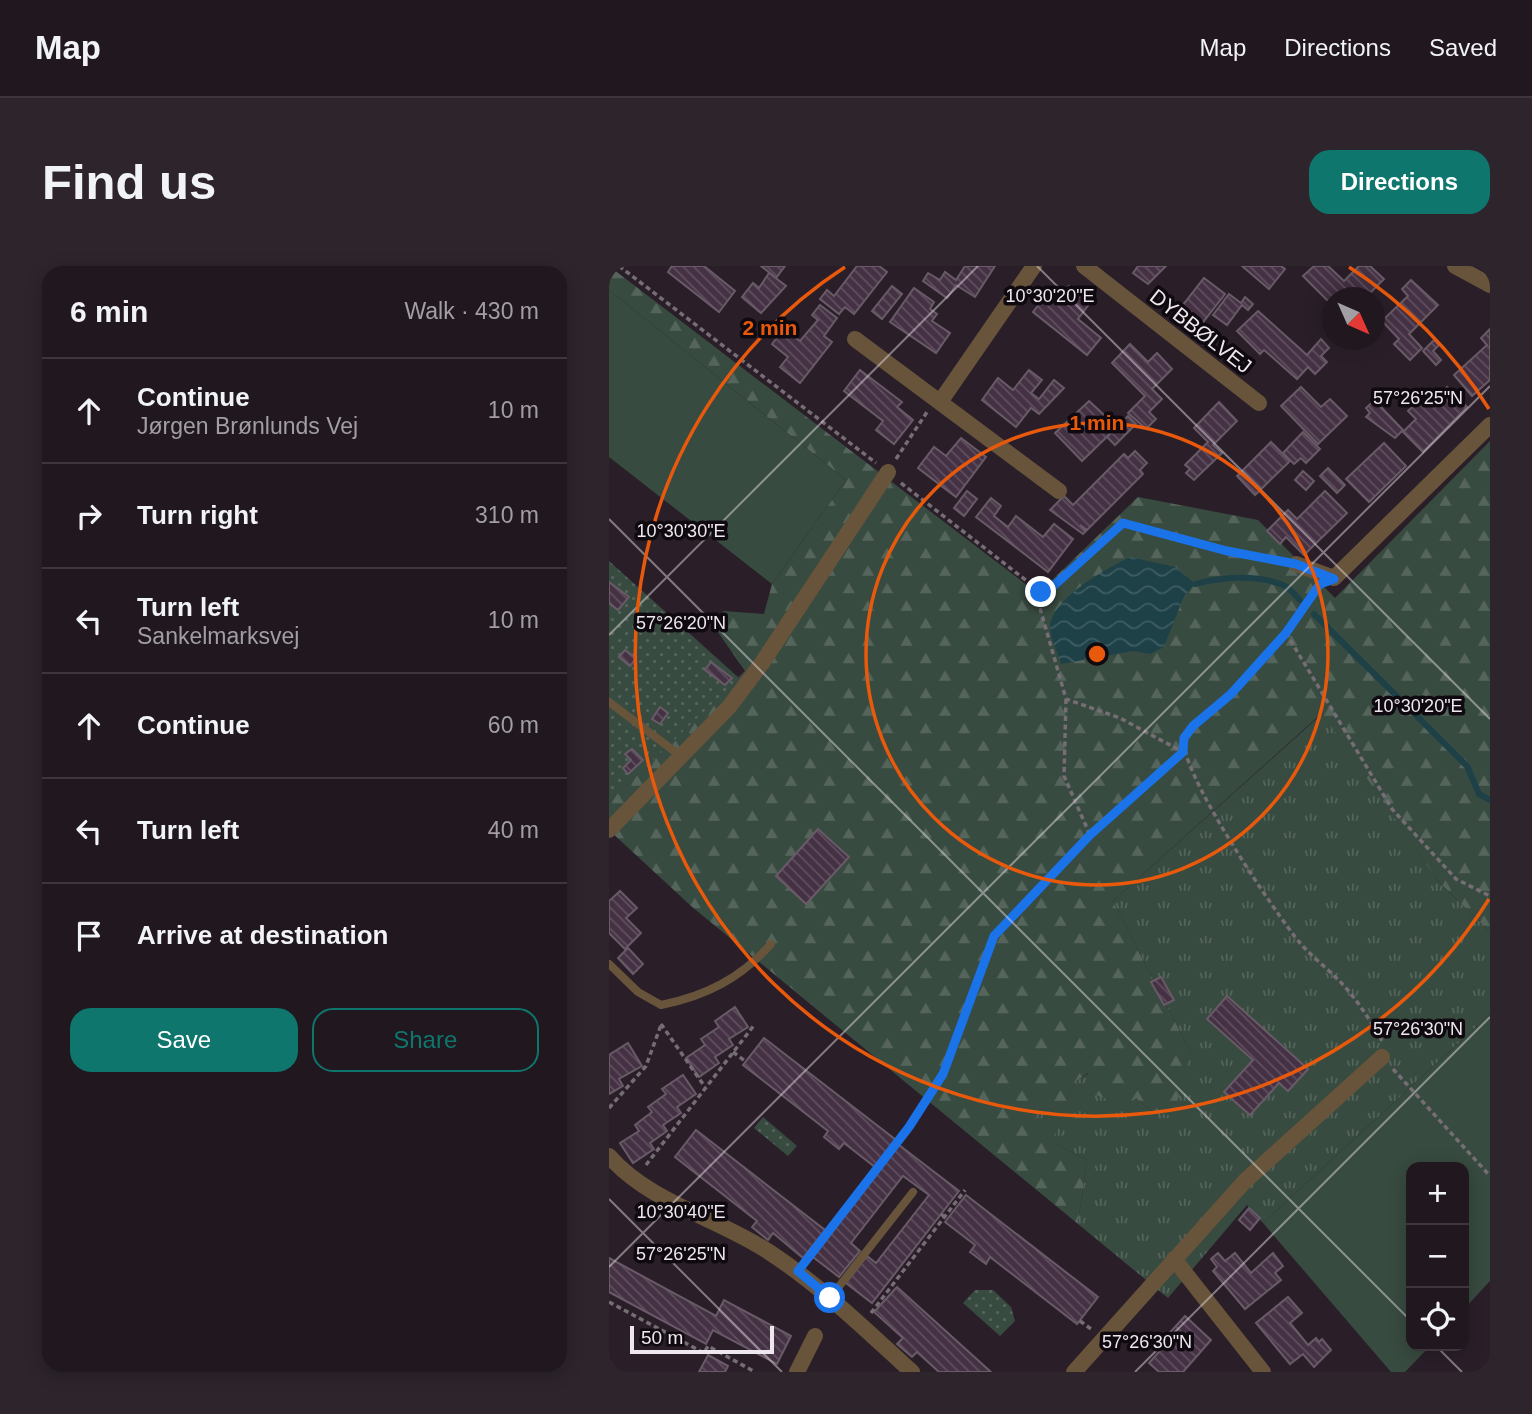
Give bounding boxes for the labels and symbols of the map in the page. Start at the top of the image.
street label: DYBBØLVEJ [1146,284,1256,378]
text: 10°30'20"E [1005,286,1095,306]
north arrow [1322,287,1385,350]
text: 2 min [743,316,797,339]
text: 57°26'25"N [1373,388,1463,408]
text: 1 min [1070,411,1124,434]
text: 10°30'30"E [636,521,726,541]
route end [1025,576,1056,607]
text: 57°26'20"N [636,613,726,633]
centre of rings [1085,642,1109,666]
text: 10°30'20"E [1373,696,1463,716]
text: 57°26'30"N [1373,1019,1463,1039]
text: 10°30'40"E [636,1202,726,1222]
text: 57°26'25"N [636,1244,726,1264]
route start [814,1282,845,1313]
scale bar [630,1323,773,1355]
text: 57°26'30"N [1102,1332,1192,1352]

